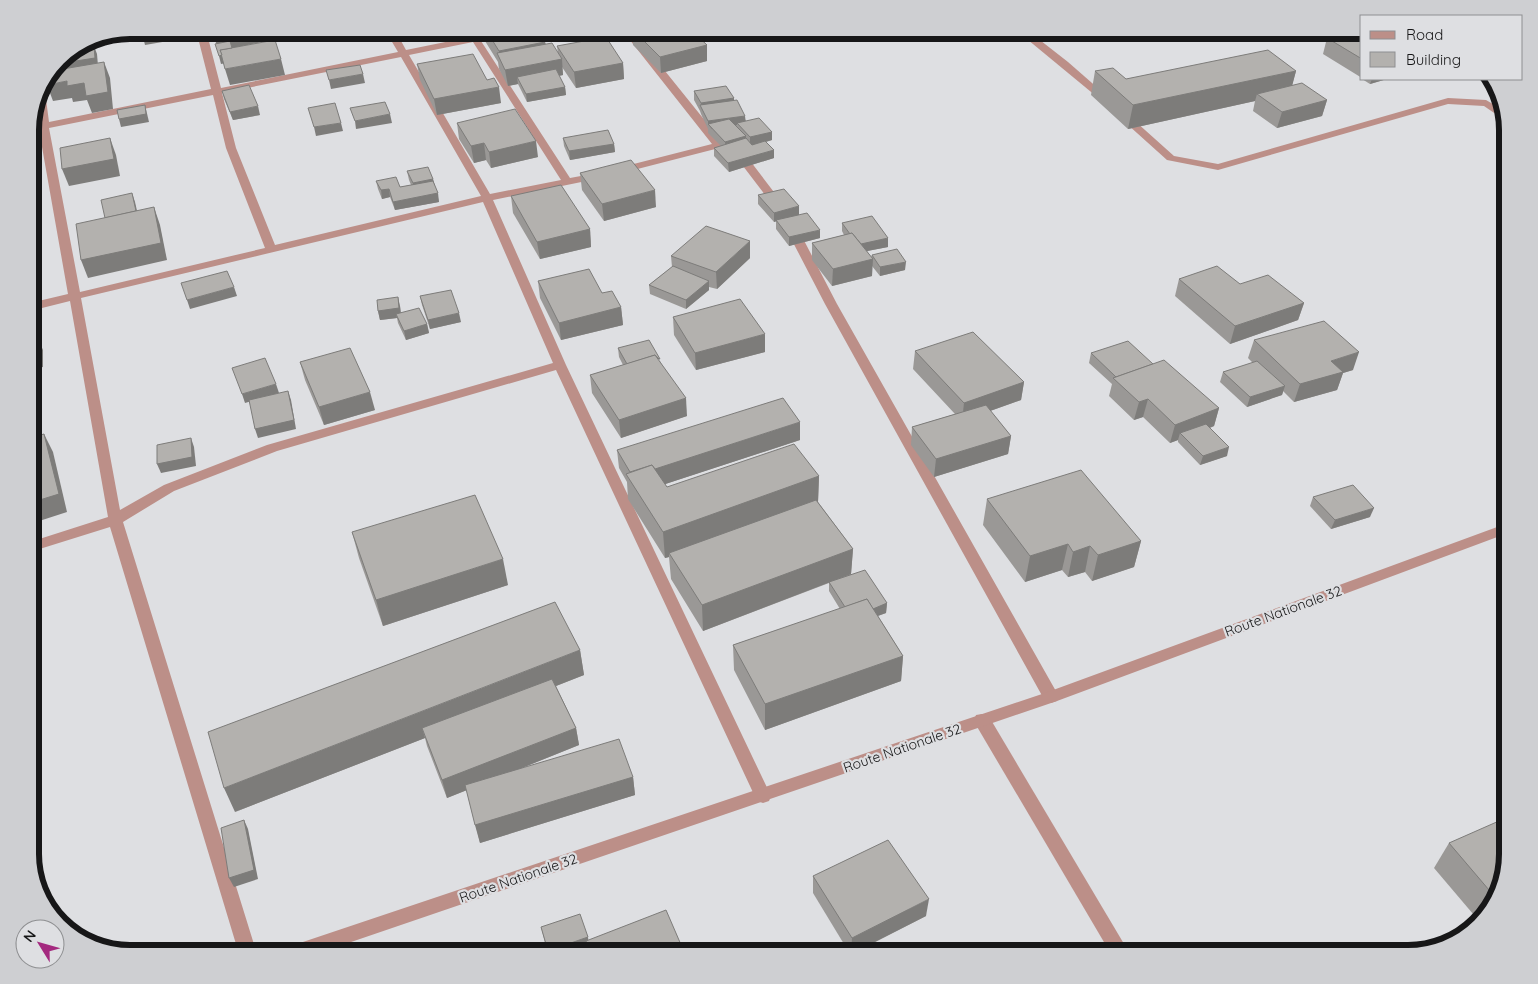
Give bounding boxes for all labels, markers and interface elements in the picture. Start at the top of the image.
legend [1360,15,1523,80]
text: Road [1406,25,1443,44]
text: Building [1406,50,1461,69]
street label: Route Nationale 32 [1222,581,1344,641]
street label: Route Nationale 32 [841,719,964,777]
street label: Route Nationale 32 [457,849,580,907]
north arrow [15,919,65,969]
text: N [19,927,40,946]

